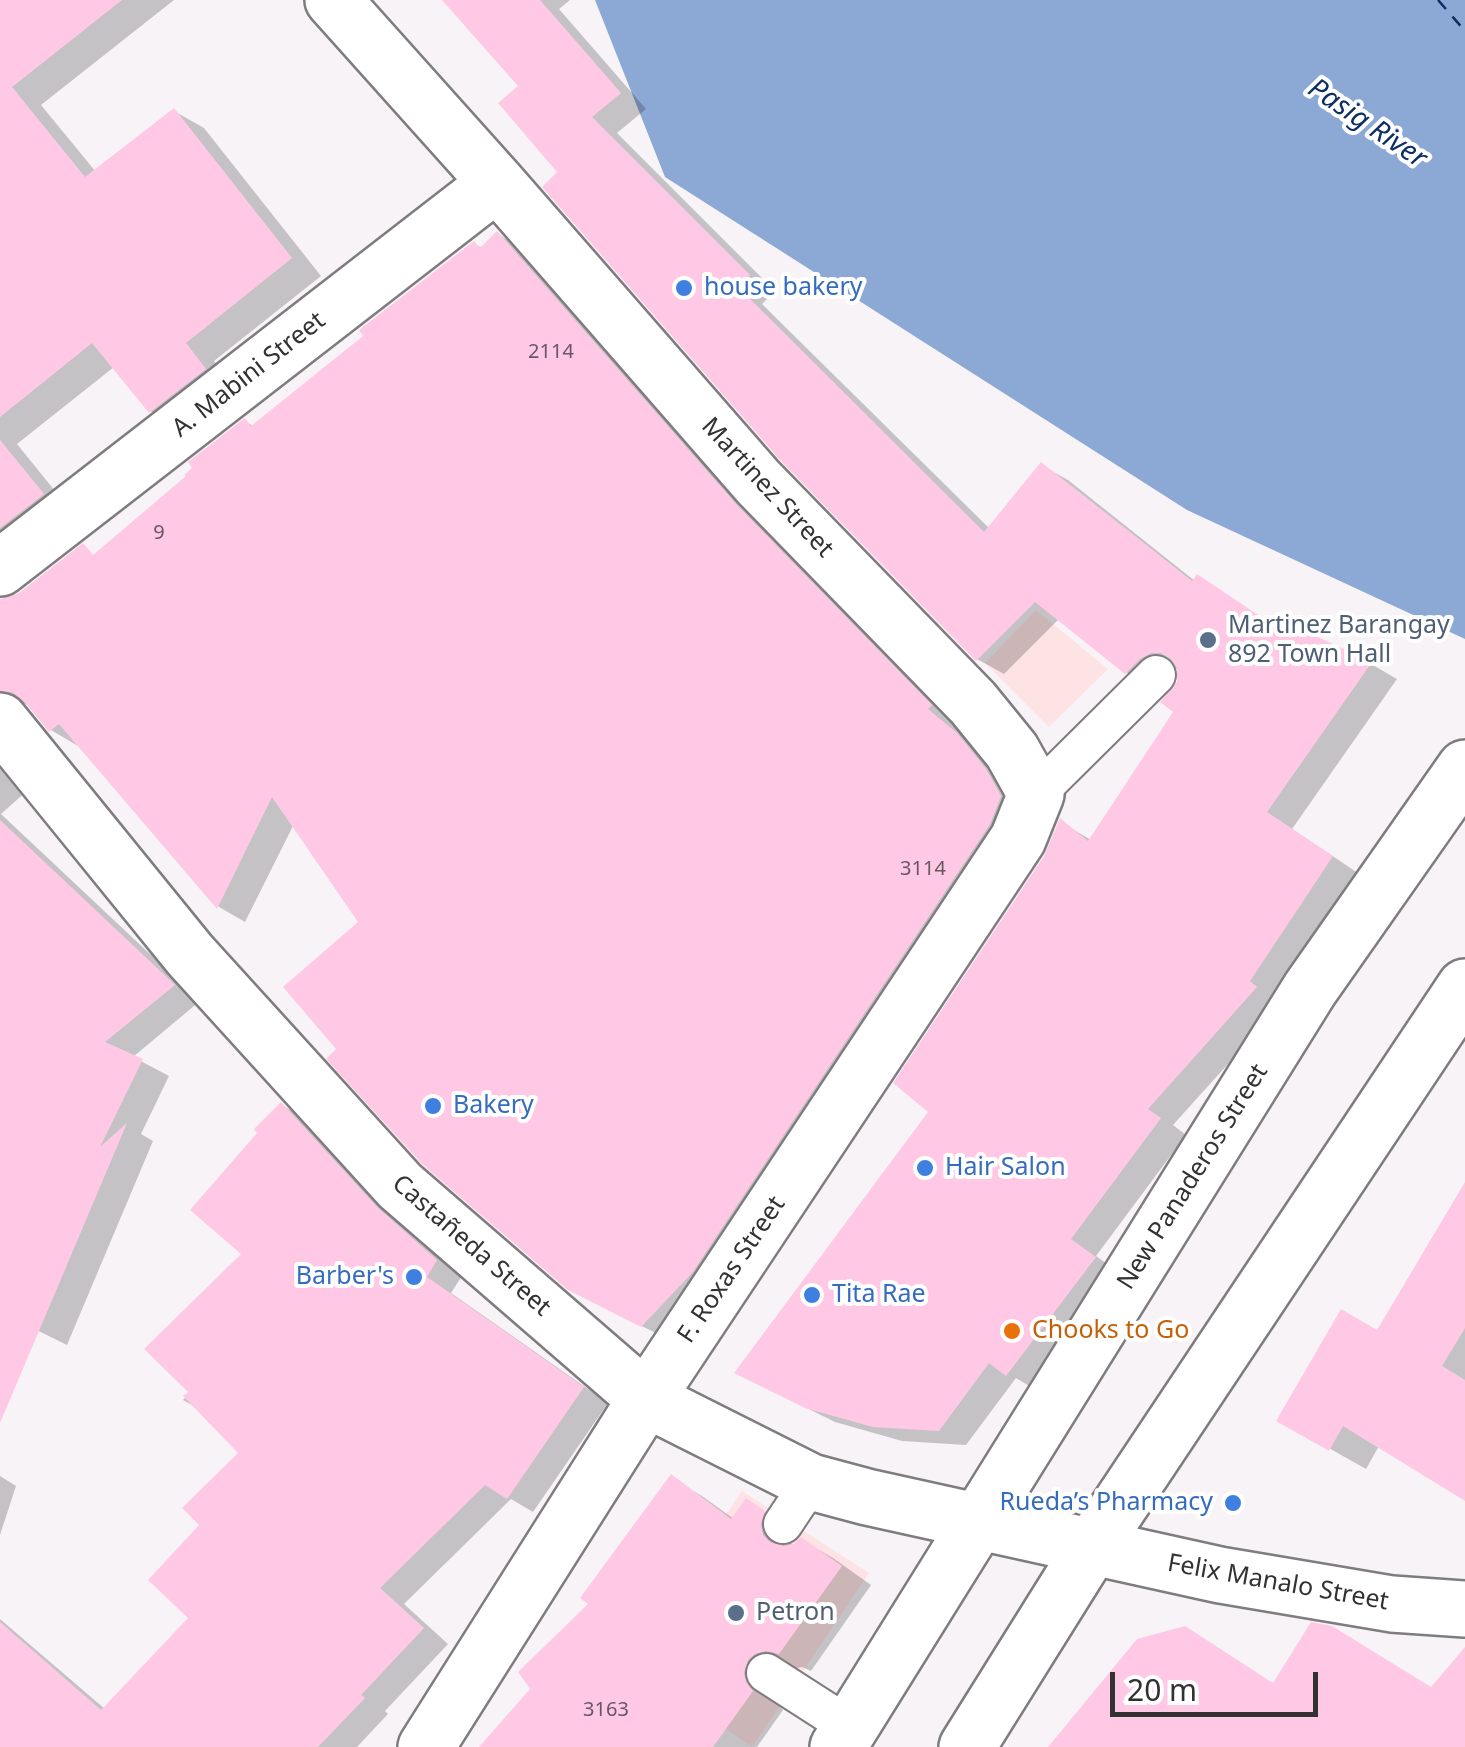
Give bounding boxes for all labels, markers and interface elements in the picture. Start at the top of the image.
water label: Pasig River [1301,72,1433,176]
place label: house bakery [704,273,863,303]
marker: house bakery [673,277,695,299]
street label: A. Mabini Street [167,306,331,444]
house number: 2114 [528,340,574,364]
street label: Martinez Street [695,412,839,564]
house number: 9 [153,521,165,545]
place label: Martinez Barangay 892 Town Hall [1228,611,1450,670]
marker: Martinez Barangay 892 Town Hall [1197,629,1219,651]
house number: 3114 [900,857,946,881]
street label: New Panaderos Street [1111,1059,1275,1295]
place label: Bakery [453,1091,534,1121]
marker: Bakery [422,1095,444,1117]
place label: Hair Salon [945,1153,1066,1183]
marker: Hair Salon [914,1157,936,1179]
street label: Castañeda Street [386,1169,556,1323]
street label: F. Roxas Street [672,1191,792,1349]
place label: Barber's [296,1262,394,1292]
marker: Barber's [403,1266,425,1288]
place label: Tita Rae [832,1280,926,1310]
marker: Tita Rae [801,1284,823,1306]
place label: Chooks to Go [1032,1316,1189,1346]
marker: Chooks to Go [1001,1320,1023,1342]
place label: Rueda’s Pharmacy [1000,1488,1213,1518]
marker: Rueda’s Pharmacy [1222,1492,1244,1514]
street label: Felix Manalo Street [1165,1549,1391,1617]
place label: Petron [756,1598,835,1628]
marker: Petron [725,1602,747,1624]
scale bar [1115,1652,1322,1714]
text: 20 m [1127,1669,1197,1710]
house number: 3163 [583,1698,629,1722]

